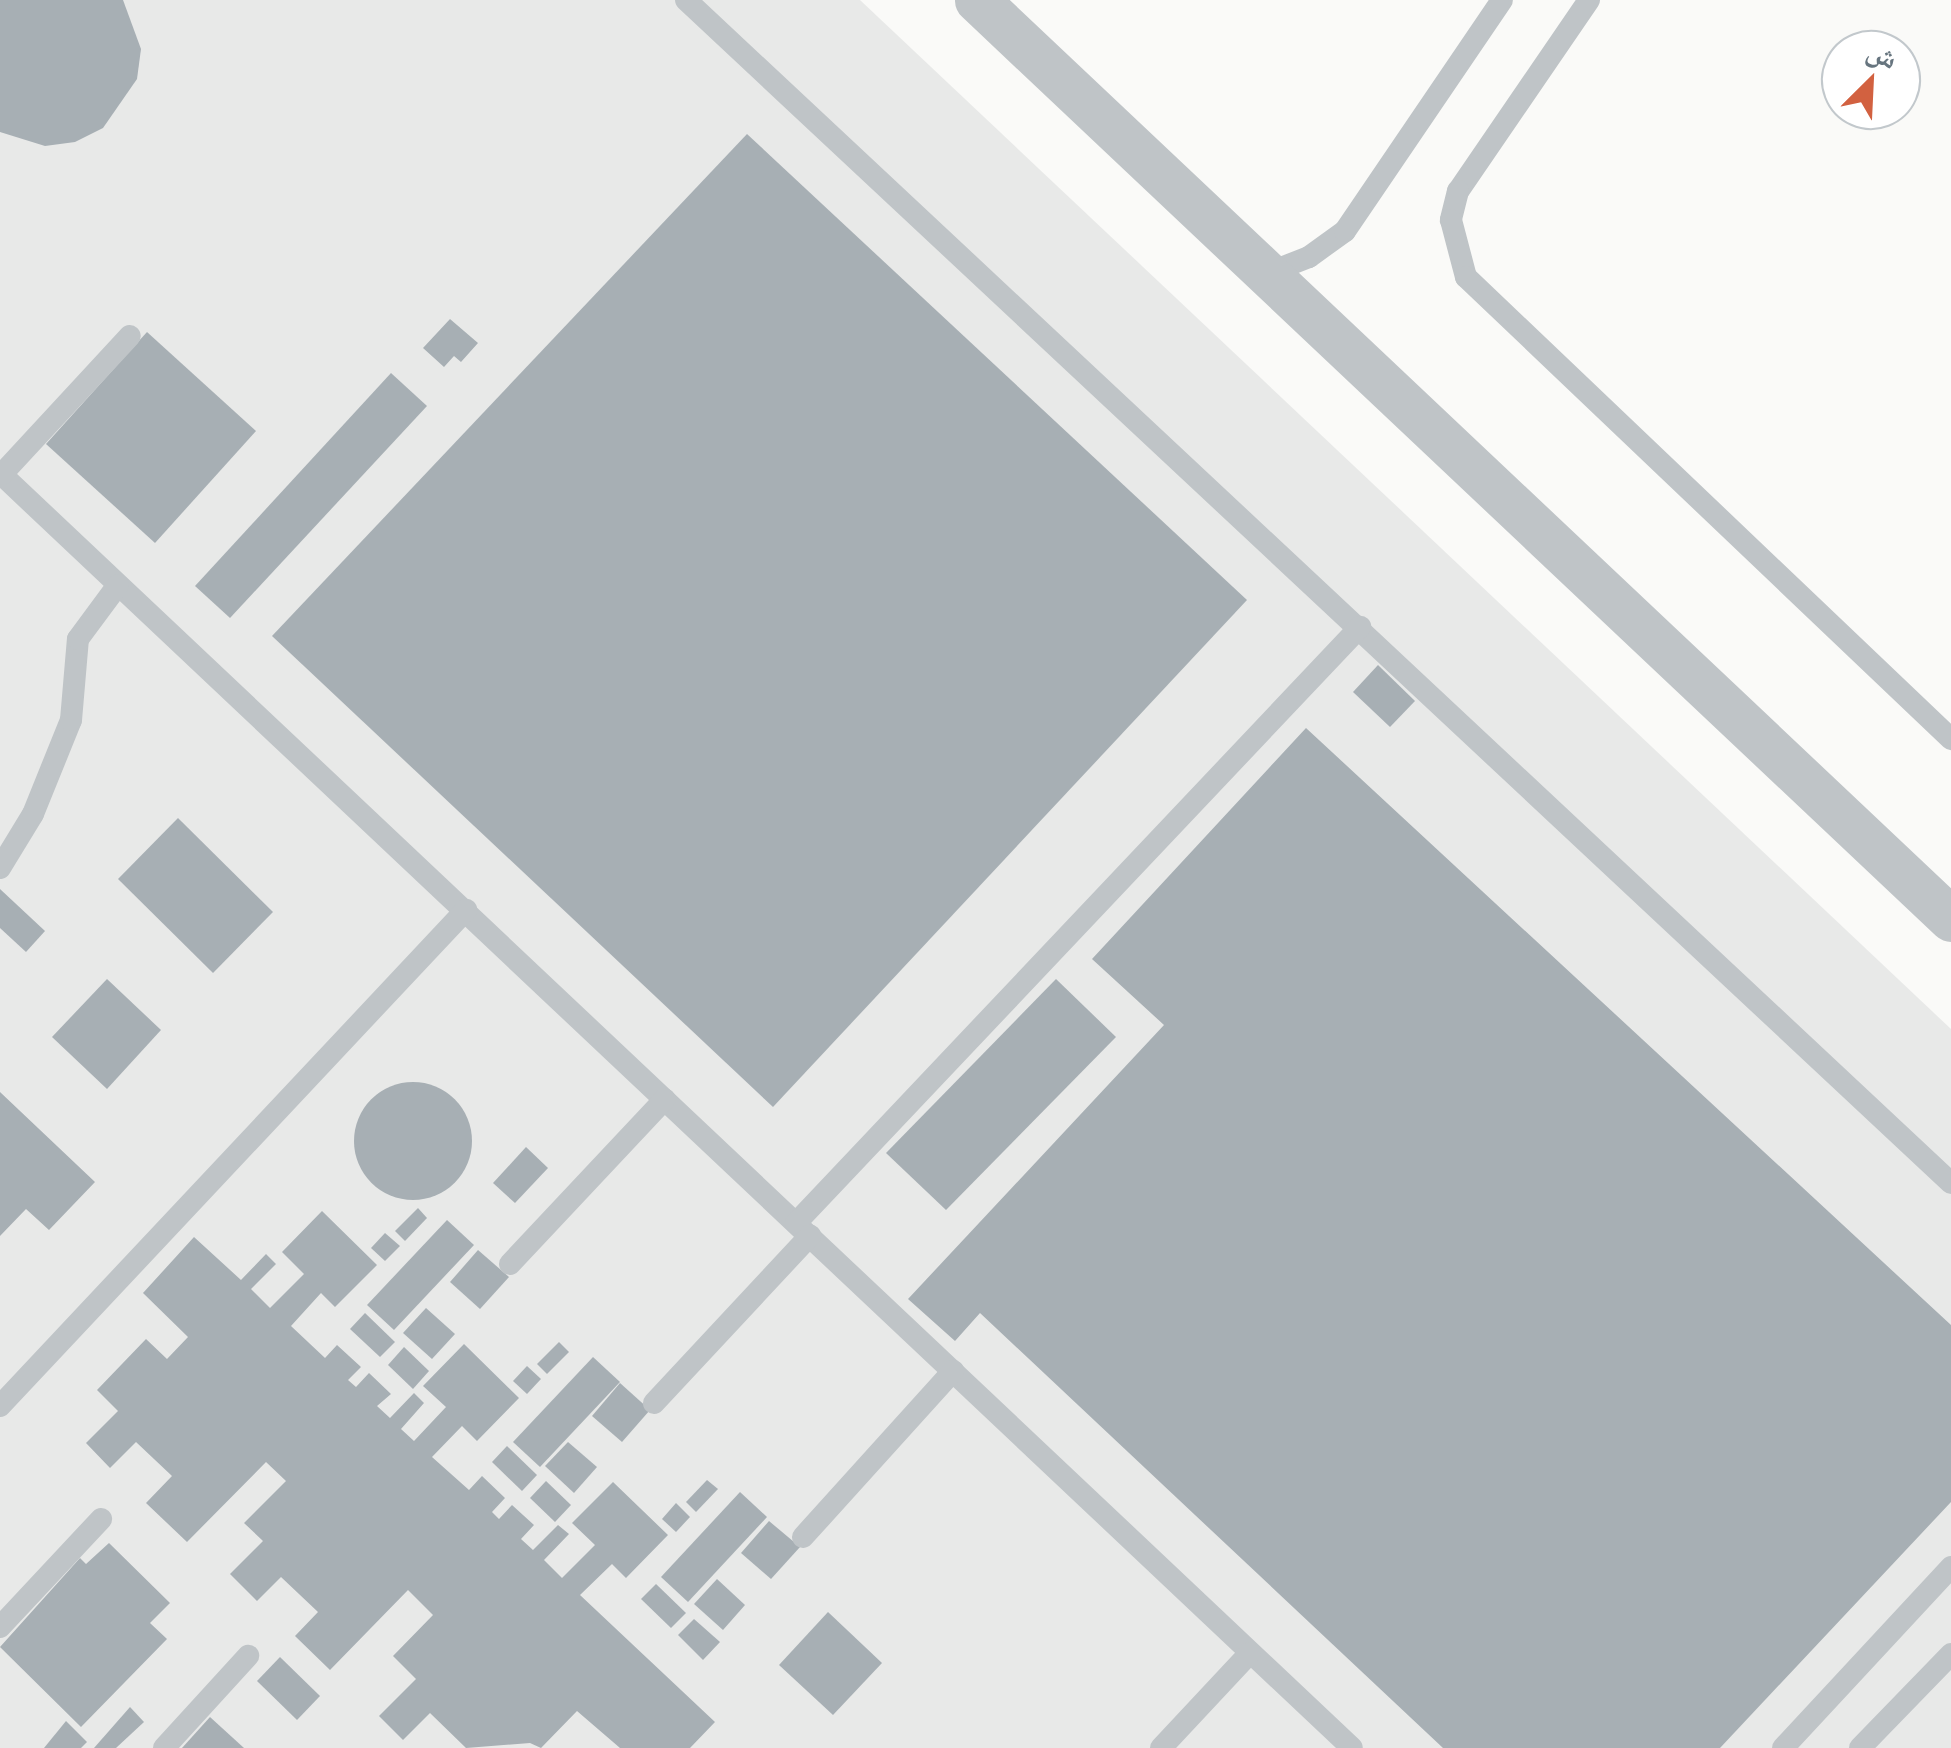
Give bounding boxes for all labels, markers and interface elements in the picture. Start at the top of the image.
north arrow [1821,30,1921,130]
text: ش [1862,33,1903,76]

